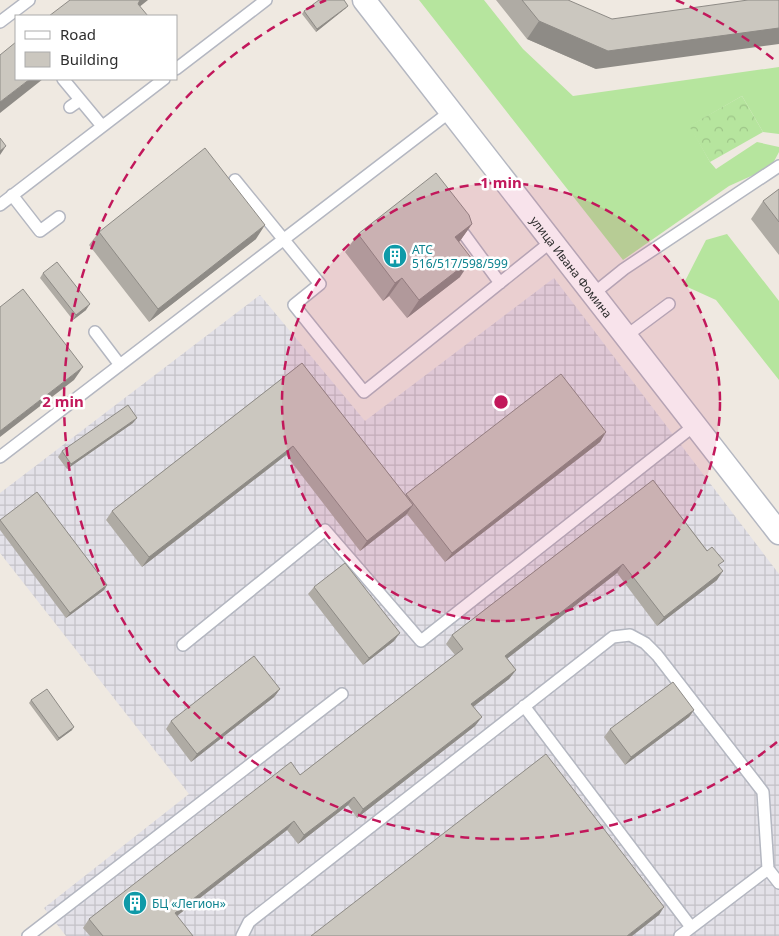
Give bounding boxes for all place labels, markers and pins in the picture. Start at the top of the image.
place label: АТС 516/517/598/599 [412,241,508,272]
building icon: АТС 516/517/598/599 [382,243,408,269]
centre of rings [492,393,510,411]
building icon: БЦ «Легион» [122,890,148,916]
place label: БЦ «Легион» [152,895,226,912]

